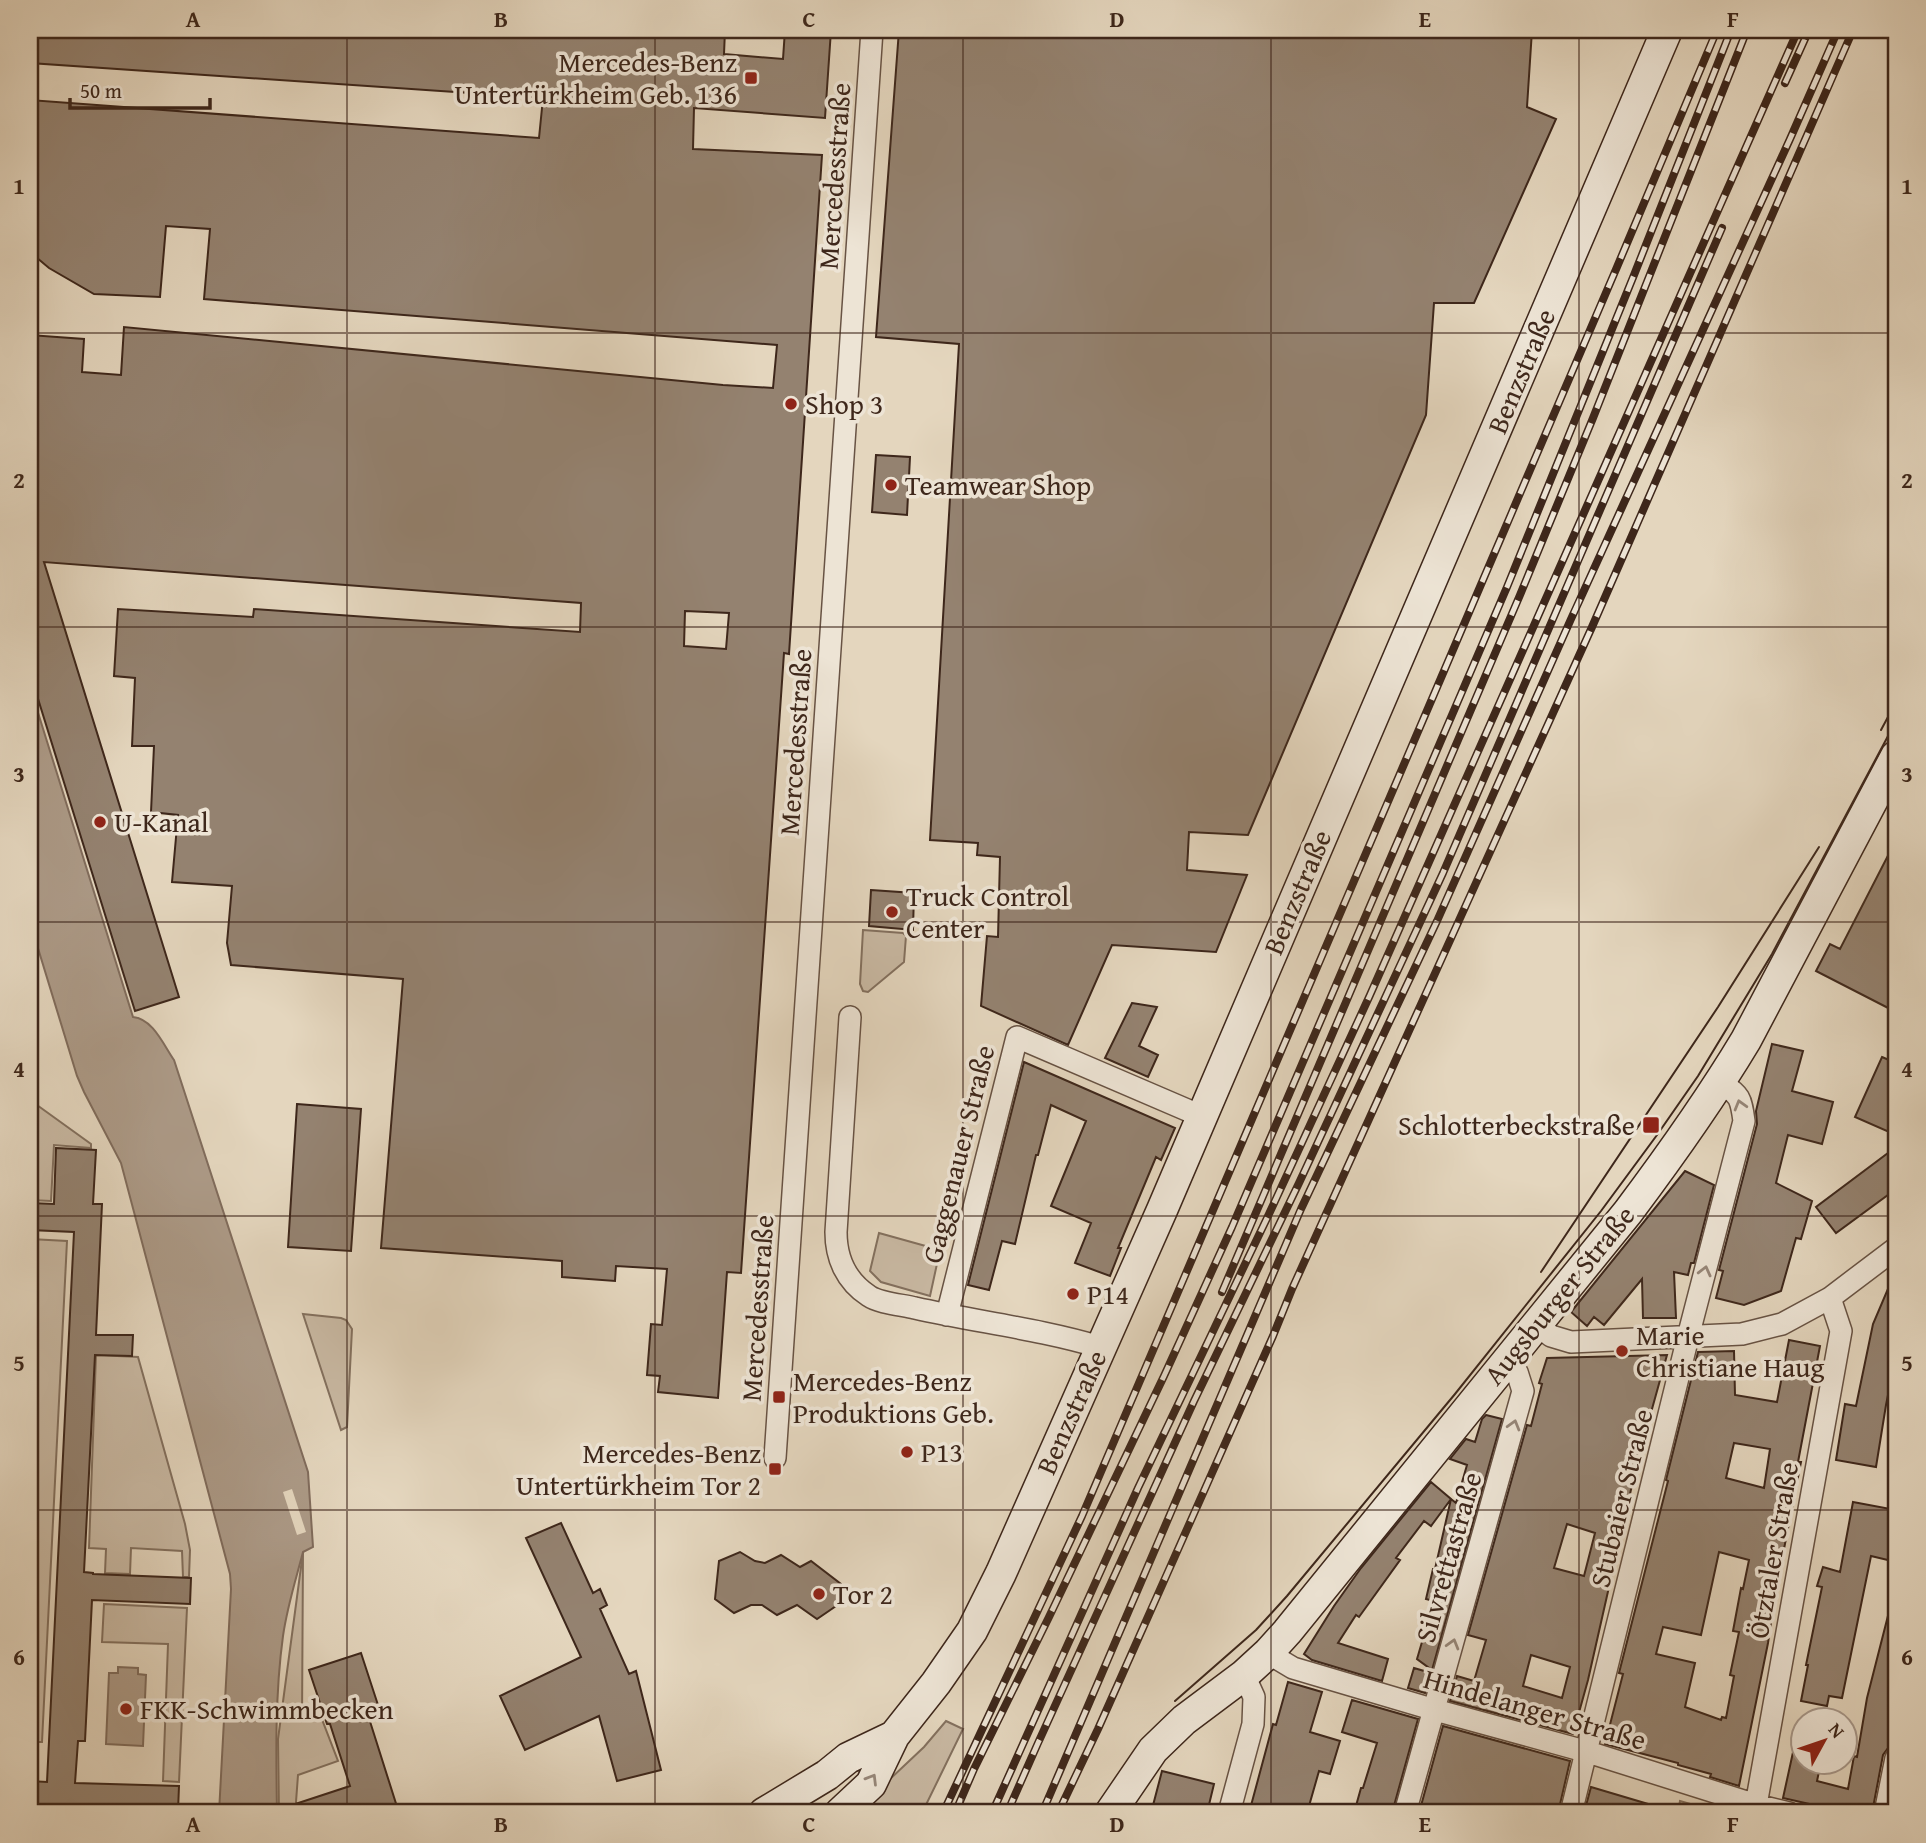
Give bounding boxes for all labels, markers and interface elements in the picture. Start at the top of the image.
text: A [186,2,201,35]
text: B [494,2,508,35]
text: C [802,2,816,35]
text: D [1110,2,1125,35]
text: E [1419,2,1431,35]
text: F [1727,2,1739,35]
place label: Mercedes-Benz Untertürkheim Geb. 136 [454,41,737,114]
scale bar [70,66,210,110]
marker: Mercedes-Benz Untertürkheim Geb. 136 [743,70,759,86]
text: 50 m [80,75,122,106]
street label: Mercedesstraße [807,81,860,271]
text: 1 [13,169,25,202]
text: 1 [1901,169,1913,202]
street label: Benzstraße [1476,302,1565,440]
place label: Shop 3 [805,383,883,424]
marker: Shop 3 [783,396,799,412]
text: 2 [13,463,25,496]
text: 2 [1901,463,1913,496]
place label: Teamwear Shop [905,464,1091,505]
marker: Teamwear Shop [883,477,899,493]
street label: Mercedesstraße [768,647,821,837]
text: 3 [13,757,25,790]
text: 3 [1901,757,1913,790]
place label: U-Kanal [114,801,209,842]
marker: U-Kanal [92,814,108,830]
street label: Benzstraße [1252,823,1341,961]
place label: Truck Control Center [906,875,1069,948]
marker: Truck Control Center [884,904,900,920]
street label: Gaggenauer Straße [911,1041,1004,1267]
text: 4 [13,1052,25,1085]
text: 4 [1901,1052,1913,1085]
one-way arrow [1734,1099,1748,1111]
place label: Schlotterbeckstraße [1398,1104,1635,1145]
marker: Schlotterbeckstraße [1641,1115,1661,1135]
street label: Augsburger Straße [1473,1196,1644,1393]
street label: Mercedesstraße [730,1213,783,1403]
one-way arrow [1697,1265,1711,1277]
place label: P14 [1087,1273,1129,1314]
marker: P14 [1065,1286,1081,1302]
place label: Marie Christiane Haug [1636,1314,1824,1387]
street label: Benzstraße [1025,1343,1116,1480]
marker: Marie Christiane Haug [1614,1343,1630,1359]
text: 5 [13,1346,25,1379]
text: 5 [1901,1346,1913,1379]
place label: Mercedes-Benz Produktions Geb. [793,1360,994,1433]
marker: Mercedes-Benz Produktions Geb. [771,1389,787,1405]
street label: Stubaier Straße [1579,1404,1663,1592]
one-way arrow [1506,1419,1520,1431]
place label: P13 [921,1431,963,1472]
place label: Mercedes-Benz Untertürkheim Tor 2 [516,1432,761,1505]
marker: P13 [899,1444,915,1460]
street label: Ötztaler Straße [1737,1458,1808,1641]
marker: Mercedes-Benz Untertürkheim Tor 2 [767,1461,783,1477]
street label: Silvrettastraße [1404,1467,1491,1647]
place label: Tor 2 [833,1573,893,1614]
marker: Tor 2 [811,1586,827,1602]
one-way arrow [1445,1639,1459,1651]
text: 6 [13,1640,25,1673]
text: 6 [1901,1640,1913,1673]
street label: Hindelanger Straße [1419,1657,1651,1760]
place label: FKK-Schwimmbecken [140,1688,394,1729]
marker: FKK-Schwimmbecken [118,1701,134,1717]
north arrow [1790,1706,1860,1776]
text: N [1822,1716,1852,1744]
one-way arrow [864,1773,877,1786]
text: A [186,1807,201,1840]
text: B [494,1807,508,1840]
text: C [802,1807,816,1840]
text: D [1110,1807,1125,1840]
text: E [1419,1807,1431,1840]
text: F [1727,1807,1739,1840]

